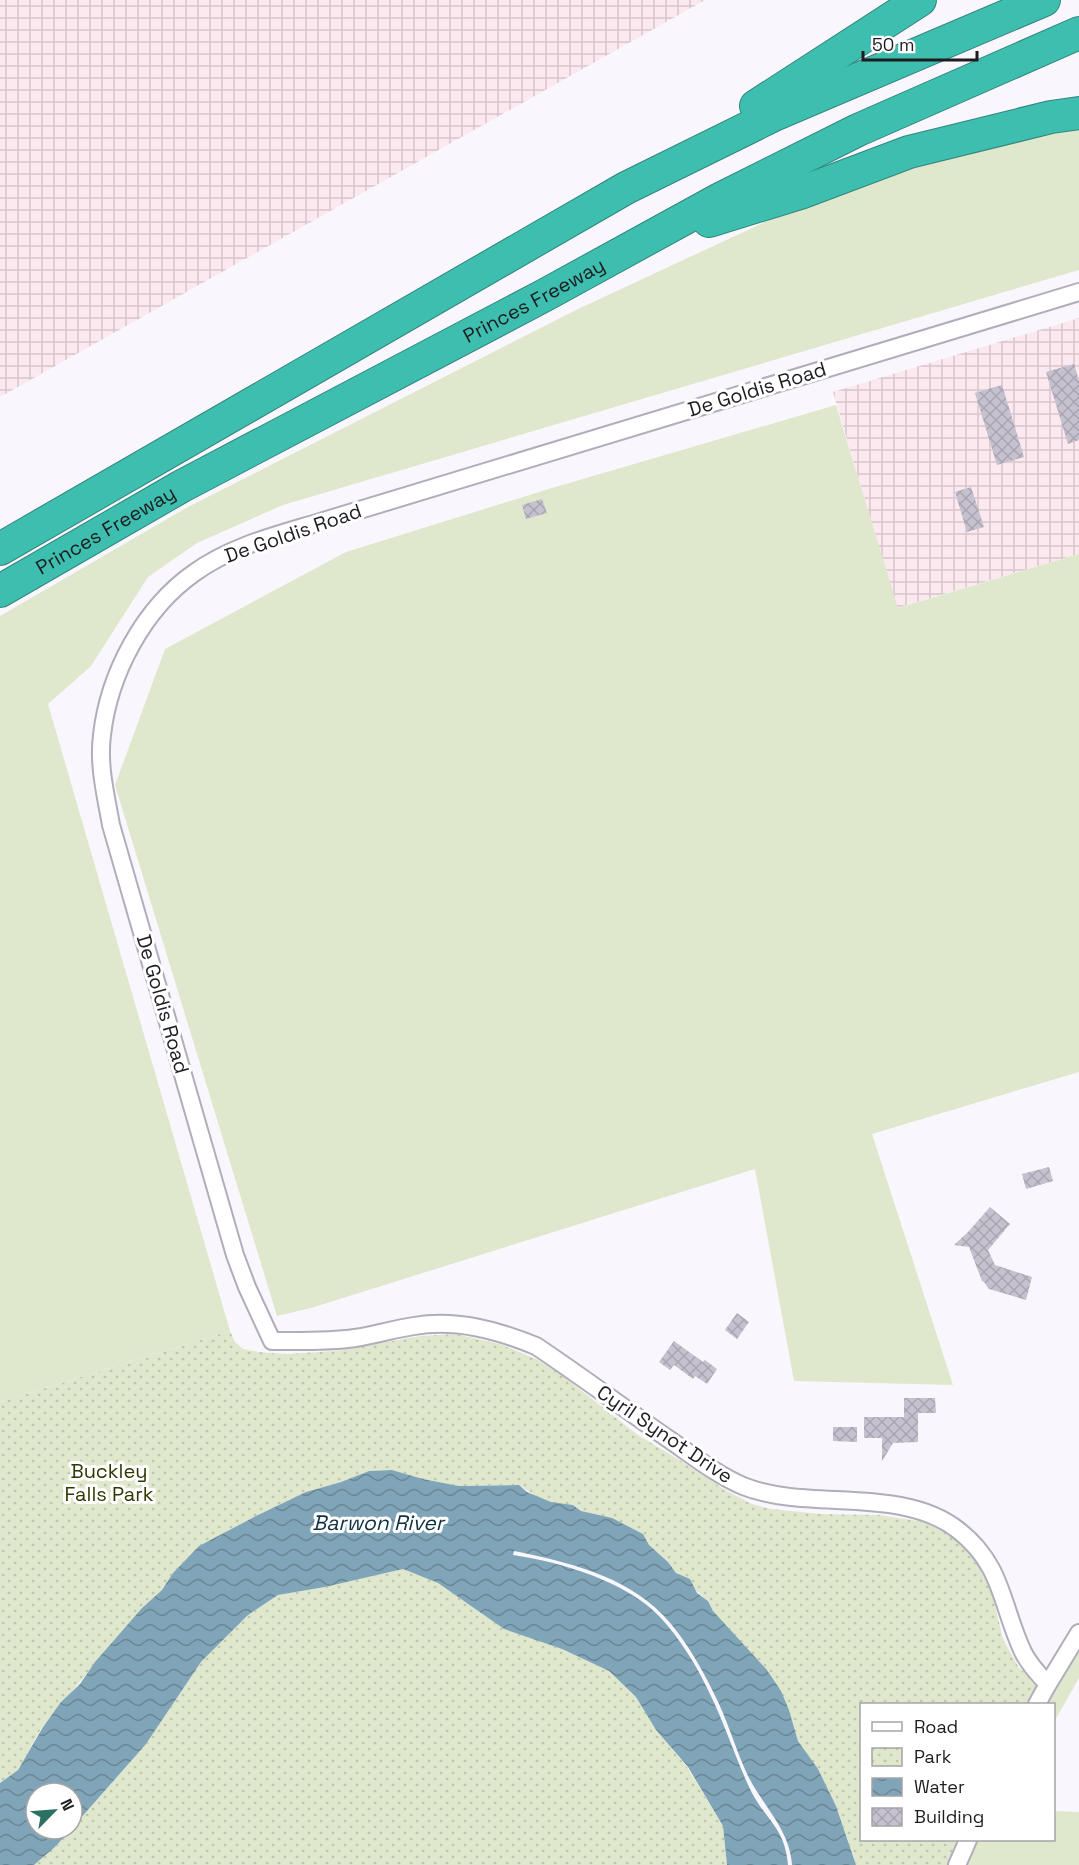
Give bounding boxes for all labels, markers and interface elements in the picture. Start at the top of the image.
scale bar [863,24,977,62]
text: 50 m [872,33,914,56]
street label: Princes Freeway [459,252,609,349]
street label: De Goldis Road [685,356,829,422]
street label: Princes Freeway [31,480,180,581]
street label: De Goldis Road [221,497,365,569]
street label: De Goldis Road [131,932,195,1076]
street label: Cyril Synot Drive [592,1379,738,1489]
park label: Buckley Falls Park [64,1458,154,1507]
water label: Barwon River [312,1509,446,1536]
legend [860,1703,1055,1841]
text: Road [914,1715,958,1738]
text: Park [914,1745,952,1768]
text: Water [914,1775,965,1798]
north arrow [24,1781,84,1841]
text: N [55,1796,79,1814]
text: Building [914,1805,984,1828]

